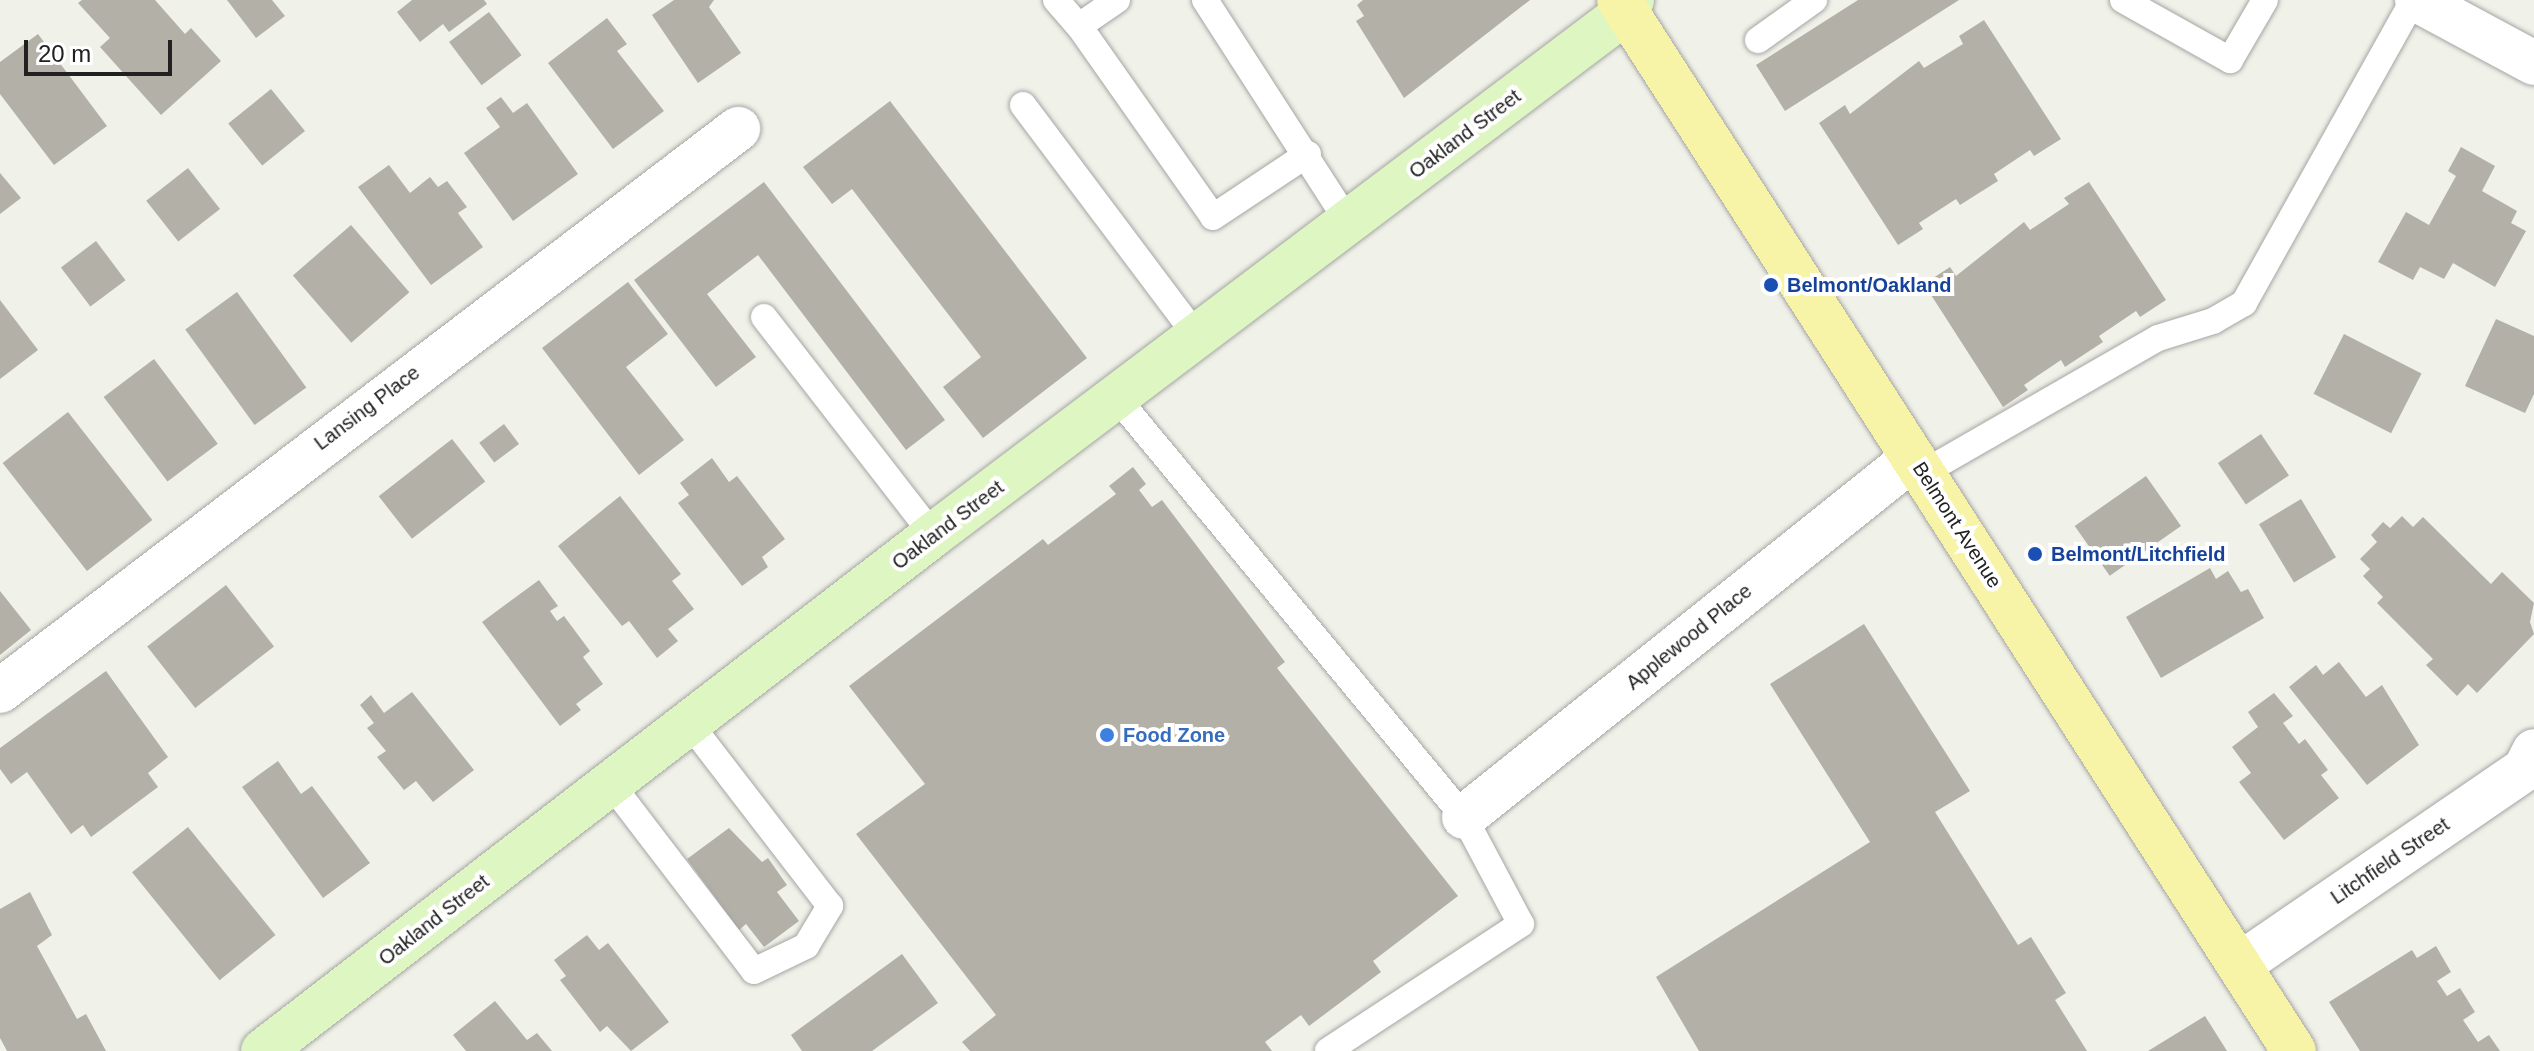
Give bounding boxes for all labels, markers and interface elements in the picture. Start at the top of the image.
scale bar [28,24,176,74]
text: 20 m [38,40,91,67]
street label: Oakland Street [1405,84,1525,184]
place label: Belmont/Oakland [1787,273,1951,297]
marker: Belmont/Oakland [1762,276,1780,294]
street label: Lansing Place [310,361,424,455]
street label: Belmont Avenue [1907,457,2007,593]
street label: Oakland Street [888,475,1008,575]
place label: Belmont/Litchfield [2051,542,2225,566]
marker: Belmont/Litchfield [2026,545,2044,563]
street label: Applewood Place [1621,579,1757,695]
place label: Food Zone [1123,723,1225,747]
marker: Food Zone [1098,726,1116,744]
street label: Litchfield Street [2326,813,2454,909]
street label: Oakland Street [374,869,494,971]

